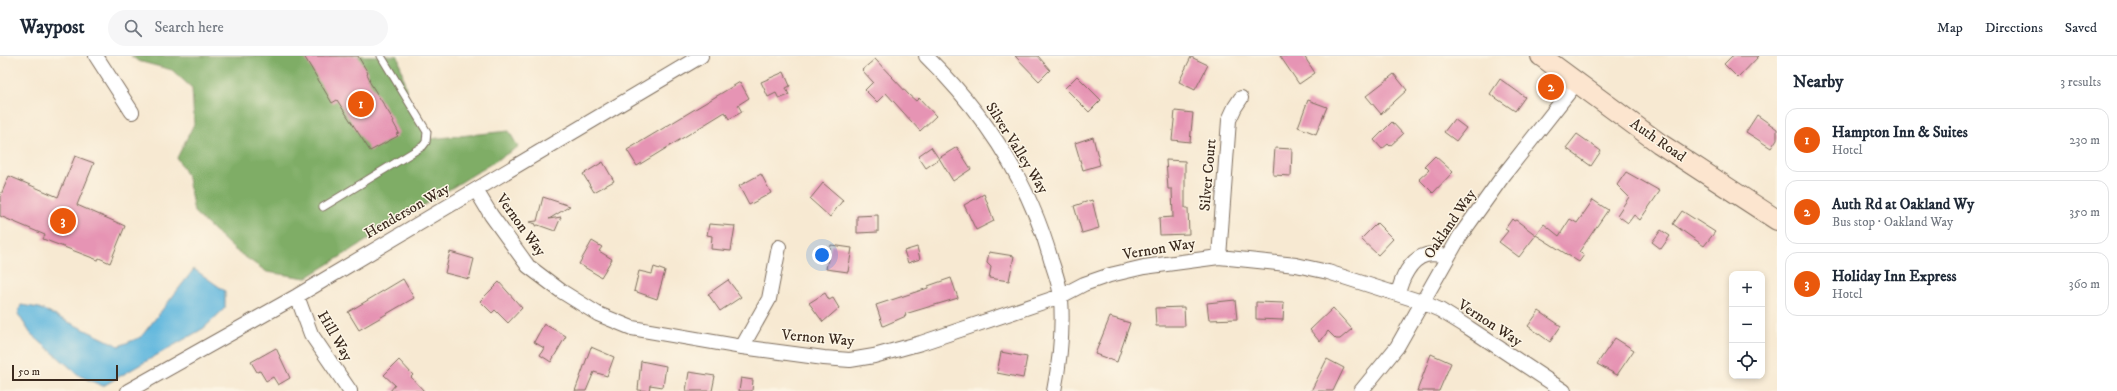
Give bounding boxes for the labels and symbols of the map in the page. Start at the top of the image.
pin: 2 [1538,72,1564,102]
pin: 1 [348,89,374,119]
street label: Silver Valley Way [981,99,1053,198]
street label: Auth Road [1626,114,1690,166]
street label: Silver Court [1195,138,1221,212]
street label: Henderson Way [361,179,454,243]
street label: Oakland Way [1420,185,1481,262]
street label: Vernon Way [491,189,551,261]
pin: 3 [50,206,76,236]
street label: Vernon Way [1121,234,1197,264]
your location [812,245,832,265]
street label: Vernon Way [1453,295,1526,351]
street label: Hill Way [313,307,357,365]
street label: Vernon Way [780,325,856,351]
scale bar [12,363,118,382]

